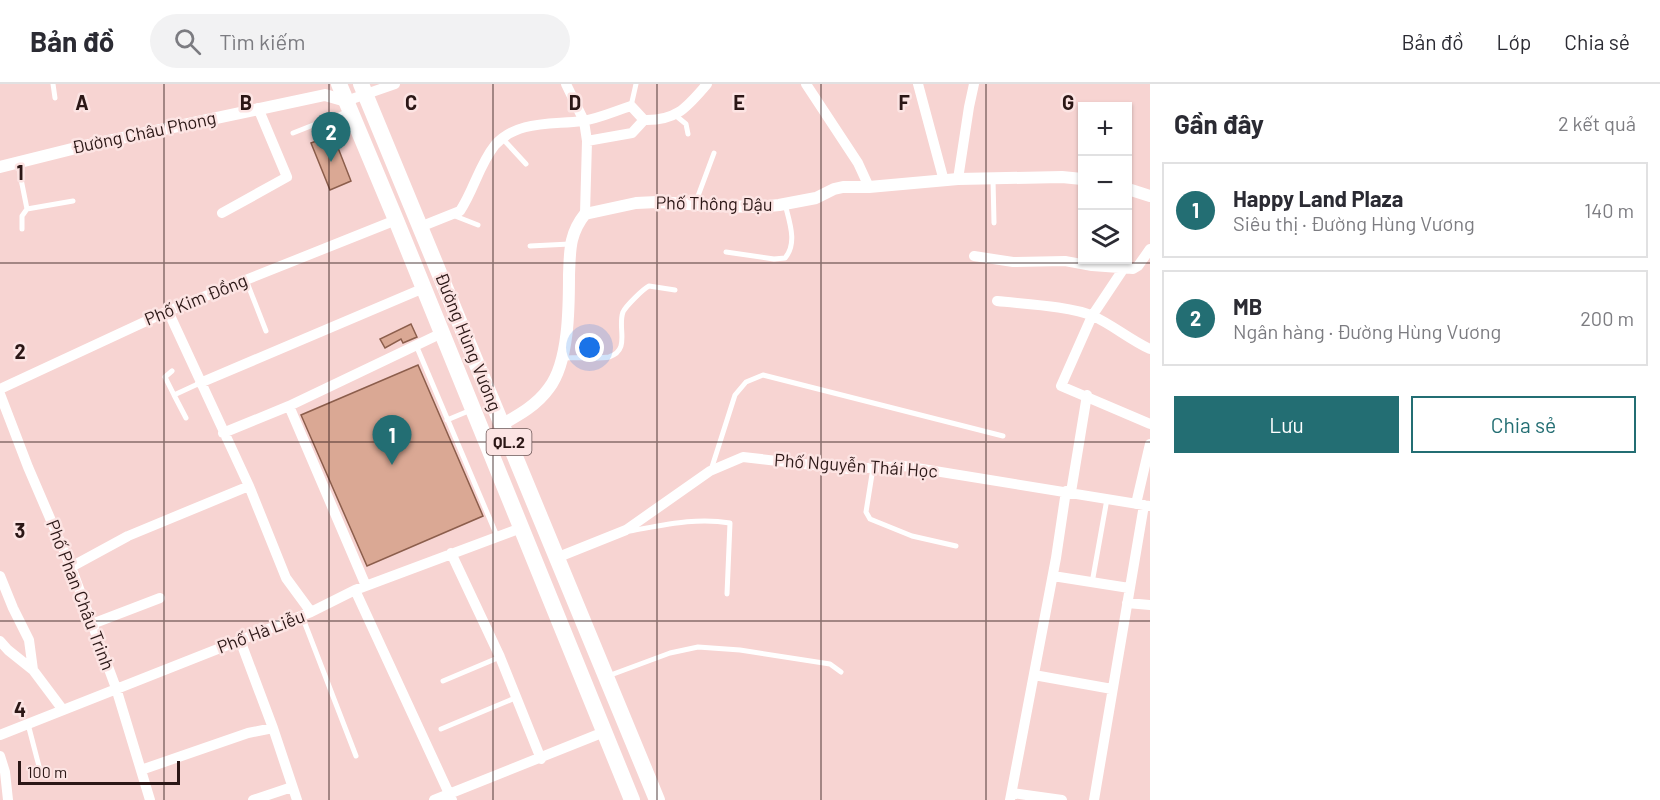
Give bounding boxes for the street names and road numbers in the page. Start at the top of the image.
street label: Đường Châu Phong [70,106,218,158]
street label: Phố Thông Đậu [655,191,773,215]
street label: Phố Kim Đồng [141,268,250,330]
street label: Đường Hùng Vương [431,269,507,414]
road number: QL.2 [486,429,532,455]
street label: Phố Nguyễn Thái Học [774,448,939,482]
street label: Phố Phan Châu Trinh [42,516,120,673]
street label: Phố Hà Liễu [214,604,308,658]

